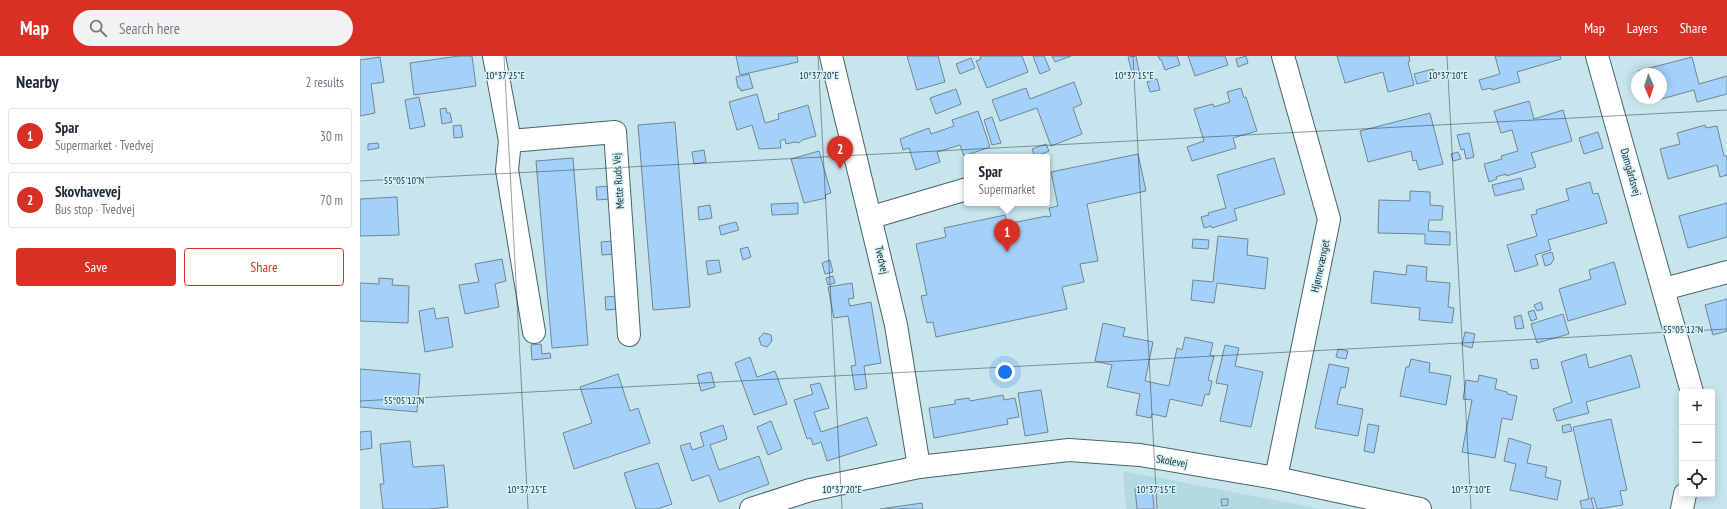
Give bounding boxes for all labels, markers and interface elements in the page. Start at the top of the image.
search box [73,10,353,46]
text: Map [20,16,49,40]
icon: search [87,17,109,39]
text: Search here [119,19,180,38]
text: Map [1584,19,1605,37]
text: Layers [1627,19,1658,37]
text: Share [1680,19,1707,37]
north arrow [1631,68,1667,104]
text: 10°37'25"E [485,69,525,82]
text: 10°37'20"E [799,69,839,82]
text: 10°37'15"E [1114,69,1154,82]
text: 10°37'10"E [1428,69,1468,82]
text: Nearby [16,71,59,93]
text: 2 results [305,74,344,91]
text: Spar [55,118,79,137]
text: 1 [27,128,33,145]
text: 30 m [320,128,343,145]
pin: 2 [827,136,853,169]
text: Supermarket · Tvedvej [55,137,154,154]
street label: Damgårdsvej [1617,146,1645,198]
street label: Mette Ruds Vej [609,152,627,210]
popup [964,154,1050,206]
text: Spar [979,162,1002,181]
text: 55°05'10"N [384,174,424,187]
text: Supermarket [979,181,1035,198]
text: Skovhavevej [55,182,121,201]
text: 2 [27,192,33,209]
text: 70 m [320,192,343,209]
text: Bus stop · Tvedvej [55,201,135,218]
pin: 1 [994,219,1020,252]
street label: Hjørnevænget [1308,238,1332,294]
street label: Tvedvej [872,245,892,275]
button: Save [16,248,176,286]
button: Share [184,248,344,286]
text: 55°05'12"N [1663,323,1703,336]
your location [995,362,1015,382]
map controls [1679,389,1715,497]
button: + [1679,389,1715,425]
text: 55°05'12"N [384,394,424,407]
button: − [1679,425,1715,461]
street label: Skolevej [1155,451,1189,471]
button: locate [1679,461,1715,497]
text: 10°37'25"E [507,483,547,496]
text: 10°37'20"E [822,483,862,496]
text: 10°37'15"E [1136,483,1176,496]
text: 10°37'10"E [1451,483,1491,496]

